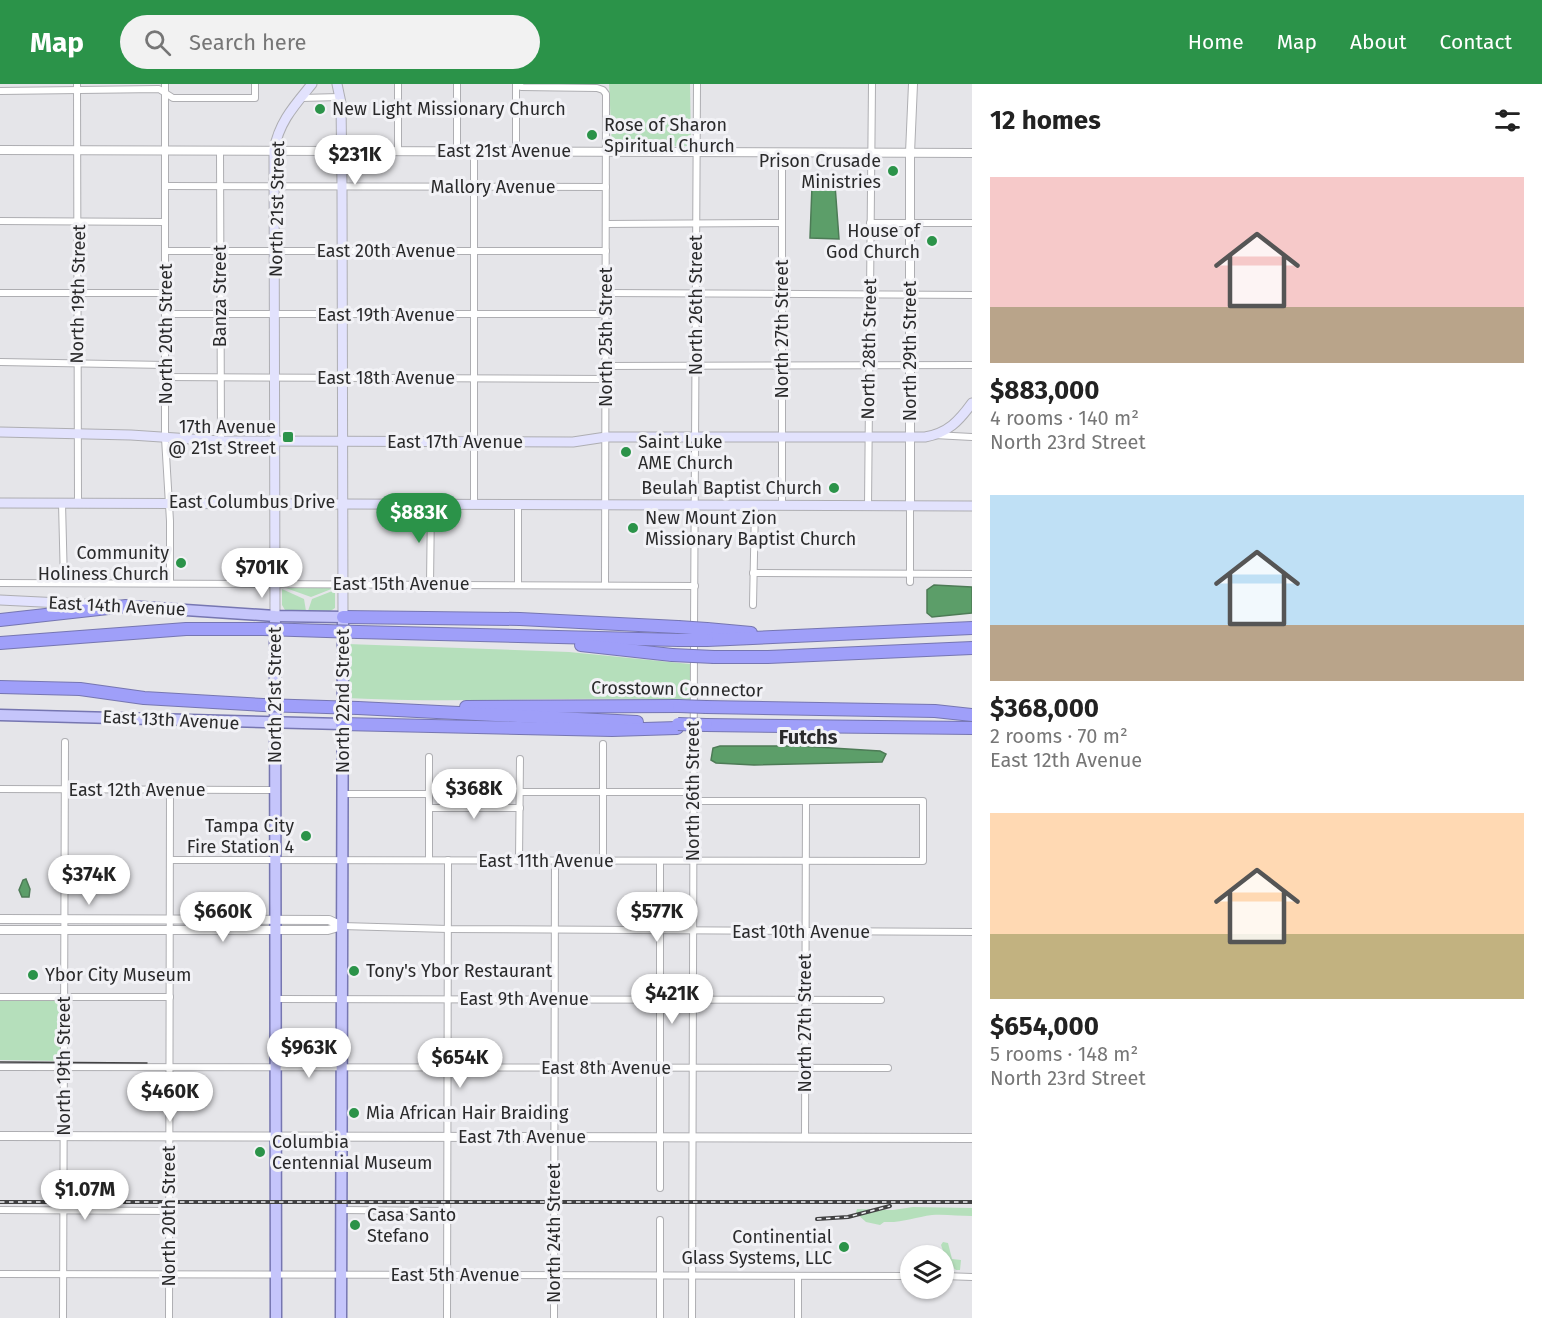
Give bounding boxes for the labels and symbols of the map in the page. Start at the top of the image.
place label: New Light Missionary Church [332,98,566,120]
marker: New Light Missionary Church [313,102,327,116]
place label: Rose of Sharon Spiritual Church [604,114,735,157]
marker: Rose of Sharon Spiritual Church [585,128,599,142]
pin: $231K [313,135,397,186]
street label: North 21st Street [265,140,289,277]
street label: East 21st Avenue [437,140,571,162]
place label: Prison Crusade Ministries [759,150,881,193]
marker: Prison Crusade Ministries [886,164,900,178]
street label: Mallory Avenue [431,176,555,198]
place label: House of God Church [826,220,922,263]
street label: North 19th Street [66,224,90,364]
street label: North 26th Street [685,234,707,375]
marker: House of God Church [925,234,939,248]
street label: East 20th Avenue [316,240,456,262]
street label: Banza Street [209,244,231,347]
street label: North 27th Street [771,259,793,398]
street label: North 20th Street [155,263,177,405]
street label: North 25th Street [595,266,617,407]
street label: North 28th Street [857,278,881,420]
street label: North 29th Street [899,280,921,421]
street label: East 19th Avenue [317,304,455,326]
street label: East 18th Avenue [317,367,455,389]
place label: 17th Avenue @ 21st Street [168,416,276,459]
marker: 17th Avenue @ 21st Street [281,430,295,444]
street label: East 17th Avenue [387,431,523,453]
place label: Saint Luke AME Church [638,431,733,474]
marker: Saint Luke AME Church [619,445,633,459]
place label: Beulah Baptist Church [641,477,822,499]
marker: Beulah Baptist Church [827,481,841,495]
street label: East Columbus Drive [169,491,335,513]
pin: $883K [377,493,461,544]
place label: New Mount Zion Missionary Baptist Church [645,507,856,550]
marker: New Mount Zion Missionary Baptist Church [626,521,640,535]
place label: Community Holiness Church [38,542,169,585]
pin: $701K [220,548,304,599]
marker: Community Holiness Church [174,556,188,570]
street label: East 15th Avenue [333,573,469,595]
street label: East 14th Avenue [48,591,186,621]
street label: North 21st Street [264,626,286,763]
street label: North 22nd Street [332,628,354,773]
street label: Crosstown Connector [591,677,763,701]
street label: East 13th Avenue [102,705,240,735]
street label: North 26th Street [682,720,704,861]
district label: Futchs [779,725,838,749]
pin: $368K [432,769,516,820]
street label: East 12th Avenue [69,779,205,801]
place label: Tampa City Fire Station 4 [187,815,294,858]
marker: Tampa City Fire Station 4 [299,829,313,843]
street label: East 11th Avenue [478,850,614,872]
pin: $374K [47,855,131,906]
pin: $660K [181,892,265,943]
pin: $577K [615,892,699,943]
street label: East 10th Avenue [732,921,870,943]
street label: North 27th Street [794,953,816,1092]
place label: Tony's Ybor Restaurant [366,960,553,982]
place label: Ybor City Museum [45,964,191,986]
marker: Tony's Ybor Restaurant [347,964,361,978]
marker: Ybor City Museum [26,968,40,982]
pin: $421K [630,974,714,1025]
street label: East 9th Avenue [459,988,589,1010]
street label: North 19th Street [53,996,75,1136]
pin: $963K [267,1028,351,1079]
pin: $654K [418,1038,502,1089]
street label: East 8th Avenue [541,1057,671,1079]
pin: $460K [128,1072,212,1123]
place label: Mia African Hair Braiding [366,1102,569,1124]
marker: Mia African Hair Braiding [347,1106,361,1120]
street label: East 7th Avenue [458,1126,586,1148]
place label: Columbia Centennial Museum [272,1131,433,1174]
street label: North 20th Street [158,1145,180,1287]
marker: Columbia Centennial Museum [253,1145,267,1159]
street label: North 24th Street [543,1162,565,1303]
pin: $1.07M [36,1170,134,1221]
place label: Casa Santo Stefano [367,1204,456,1247]
marker: Casa Santo Stefano [348,1218,362,1232]
place label: Continential Glass Systems, LLC [682,1226,832,1269]
marker: Continential Glass Systems, LLC [837,1240,851,1254]
street label: East 5th Avenue [390,1264,520,1286]

